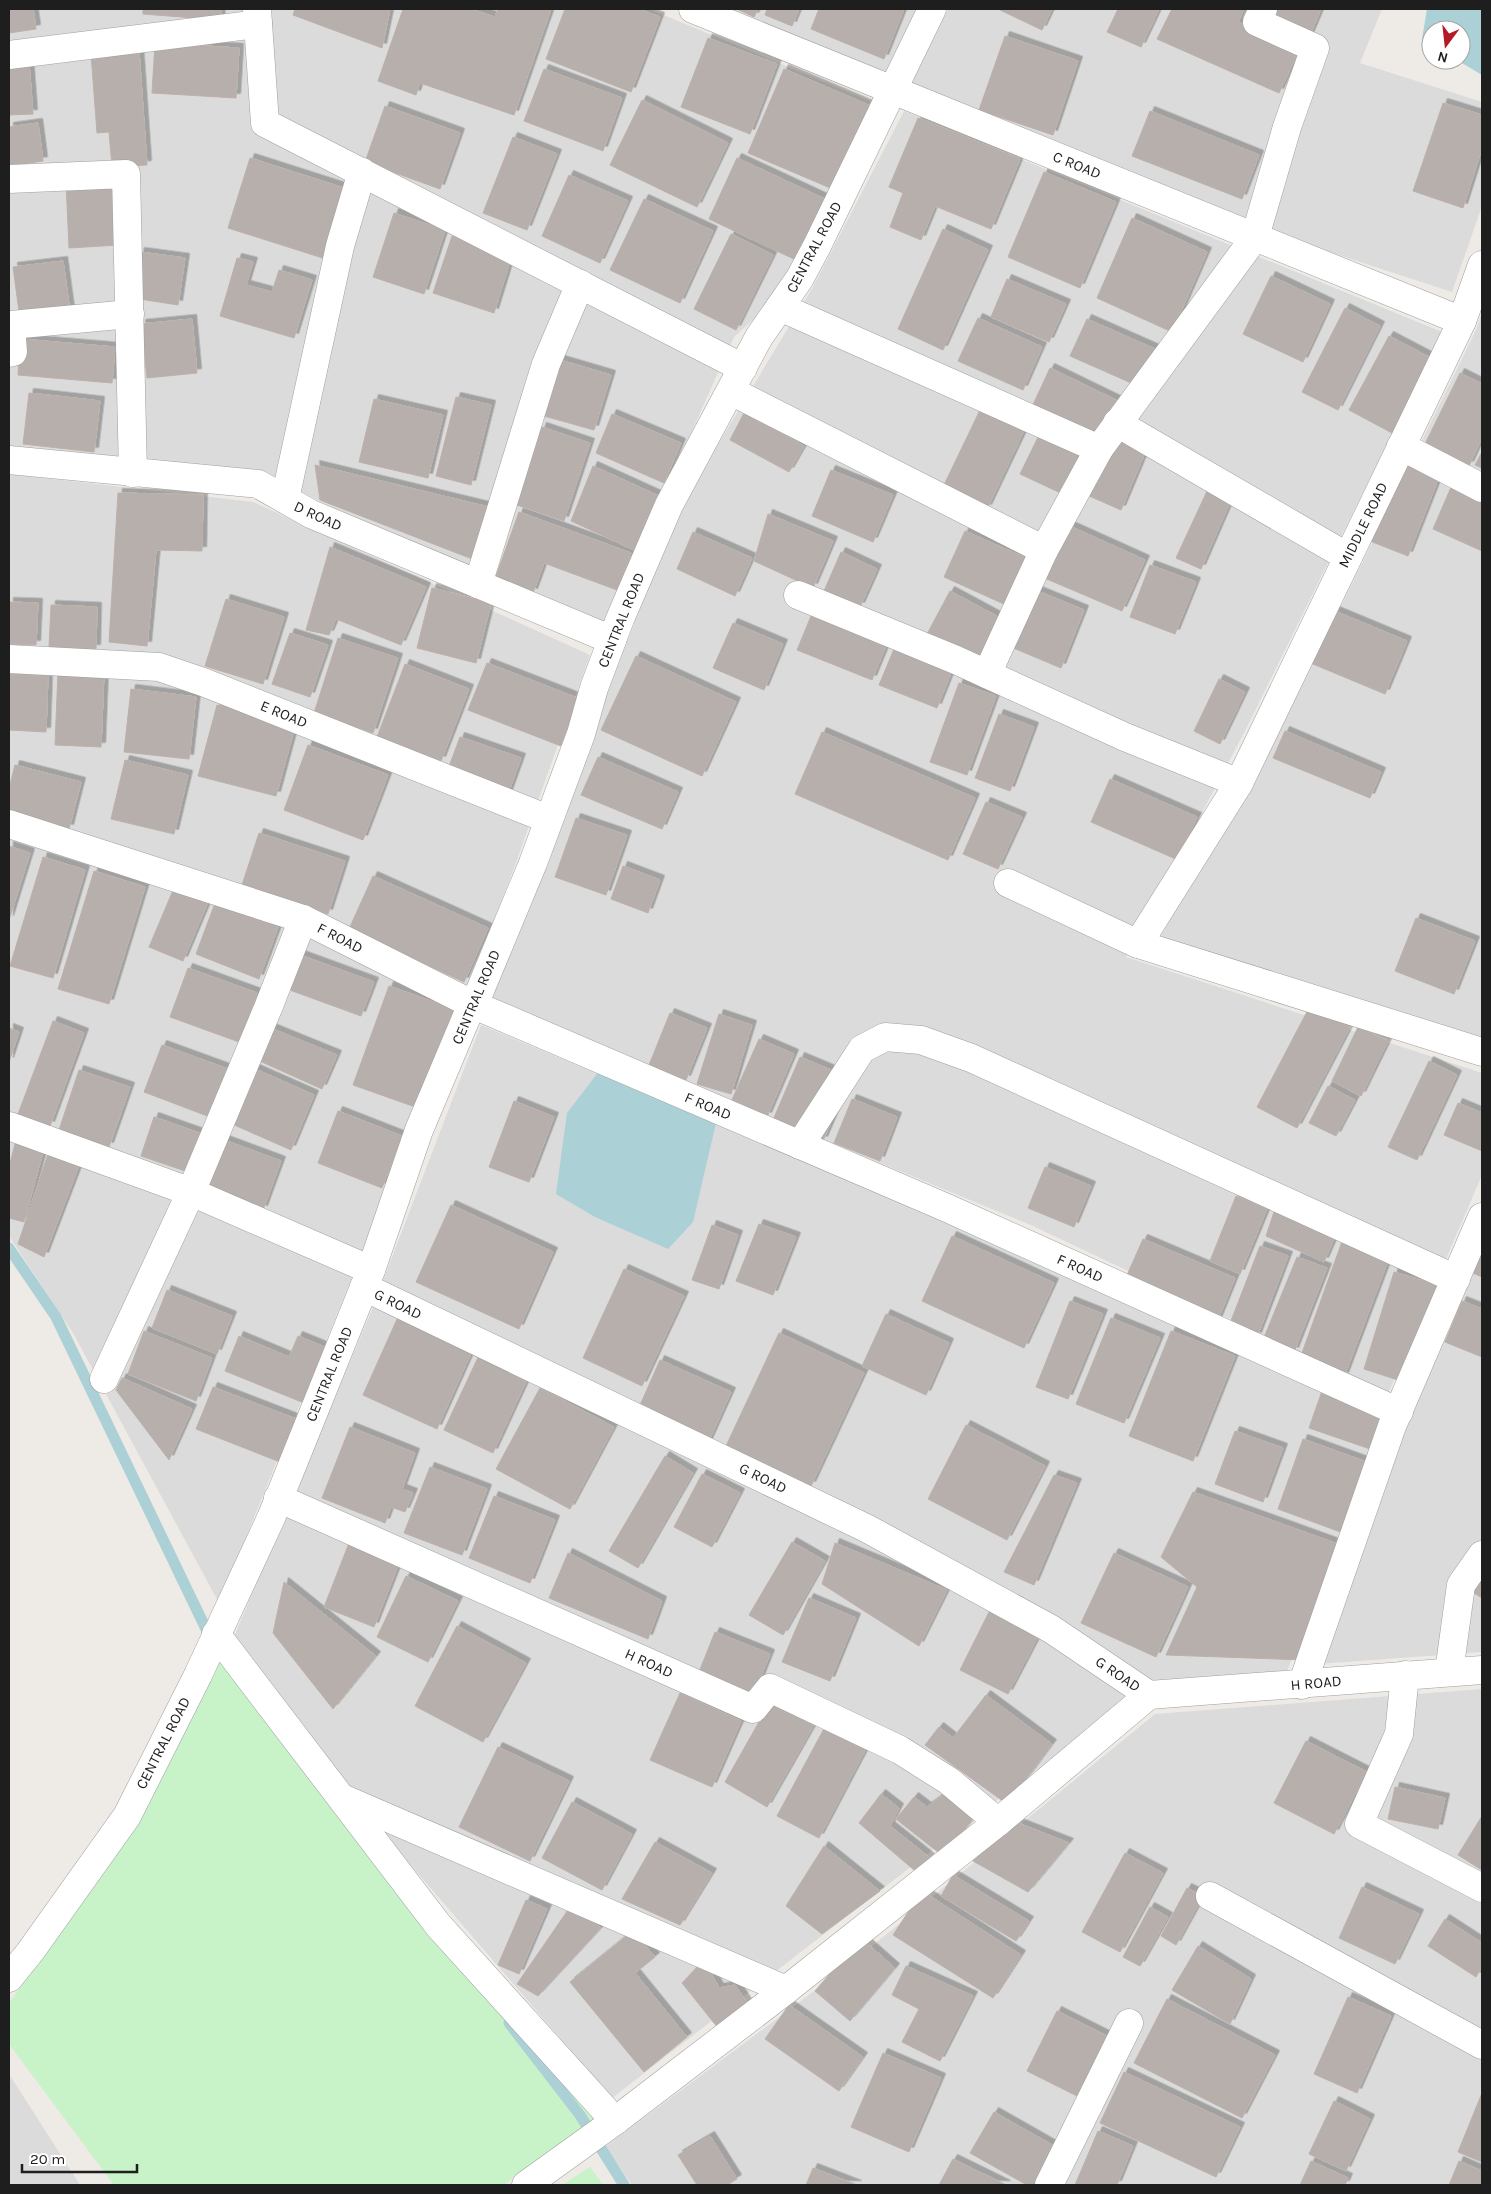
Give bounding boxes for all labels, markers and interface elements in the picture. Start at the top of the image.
north arrow [1421,20,1471,70]
text: N [1436,48,1450,67]
street label: C ROAD [1050,147,1104,183]
street label: CENTRAL ROAD [782,198,846,296]
street label: MIDDLE ROAD [1335,479,1391,571]
street label: D ROAD [291,497,345,535]
street label: CENTRAL ROAD [594,570,648,670]
street label: E ROAD [258,696,310,732]
street label: F ROAD [314,919,366,957]
street label: CENTRAL ROAD [448,947,504,1047]
street label: F ROAD [682,1088,734,1124]
street label: F ROAD [1054,1250,1106,1286]
street label: G ROAD [371,1285,425,1323]
street label: CENTRAL ROAD [302,1324,356,1424]
street label: G ROAD [736,1459,790,1497]
street label: H ROAD [622,1644,676,1682]
street label: G ROAD [1092,1652,1144,1696]
street label: H ROAD [1290,1672,1342,1694]
street label: CENTRAL ROAD [132,1694,194,1792]
scale bar [22,2142,138,2174]
text: 20 m [30,2150,65,2168]

